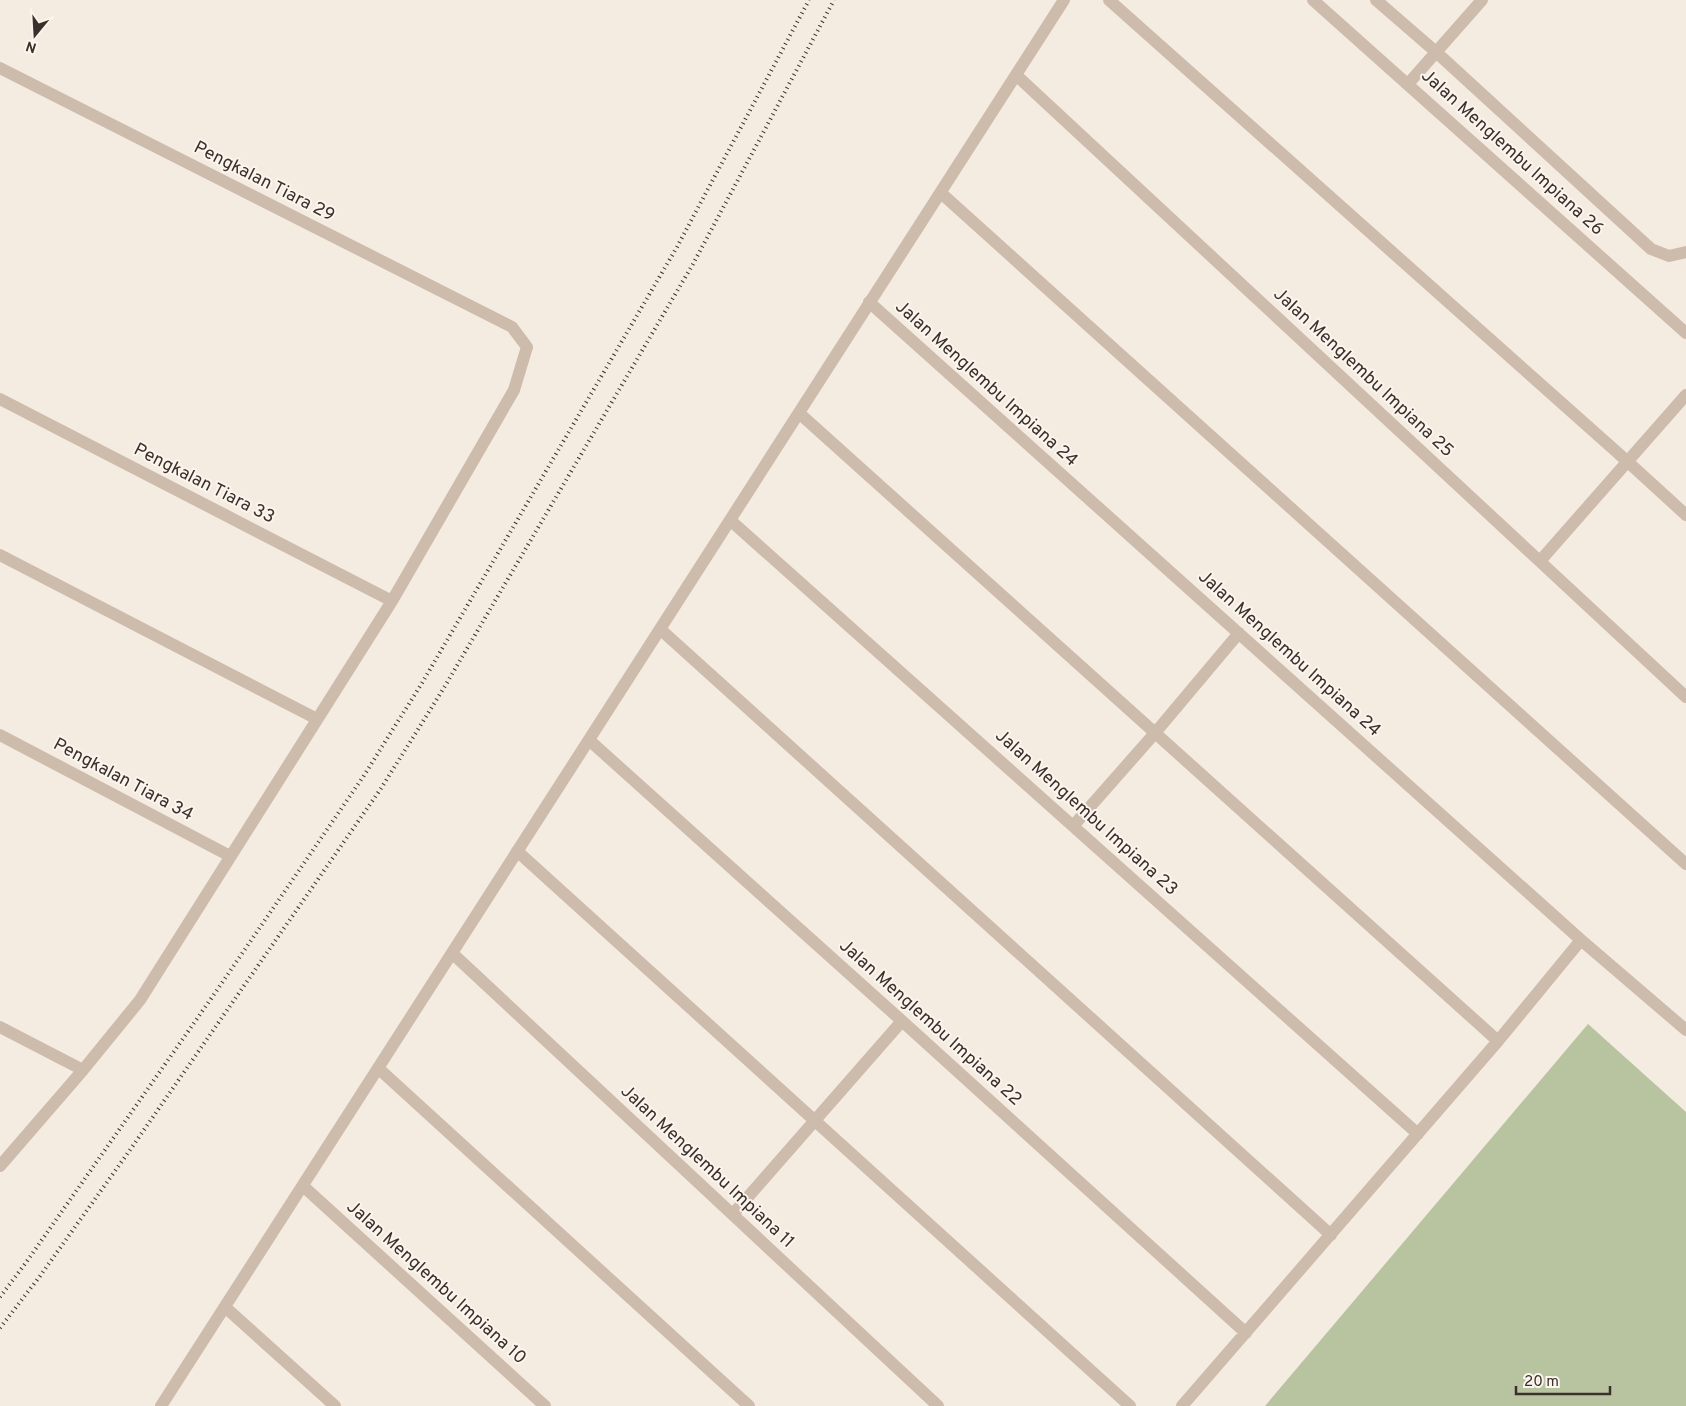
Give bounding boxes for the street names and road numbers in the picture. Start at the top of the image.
street label: Jalan Menglembu Impiana 26 [1416,65,1608,241]
street label: Pengkalan Tiara 29 [190,136,338,228]
street label: Jalan Menglembu Impiana 25 [1268,283,1458,463]
street label: Jalan Menglembu Impiana 24 [890,296,1082,472]
street label: Pengkalan Tiara 33 [130,439,278,529]
street label: Jalan Menglembu Impiana 24 [1193,566,1385,742]
street label: Jalan Menglembu Impiana 23 [990,725,1182,901]
street label: Pengkalan Tiara 34 [49,733,197,827]
street label: Jalan Menglembu Impiana 22 [834,935,1026,1111]
street label: Jalan Menglembu Impiana 11 [615,1080,799,1254]
street label: Jalan Menglembu Impiana 10 [341,1196,531,1370]

